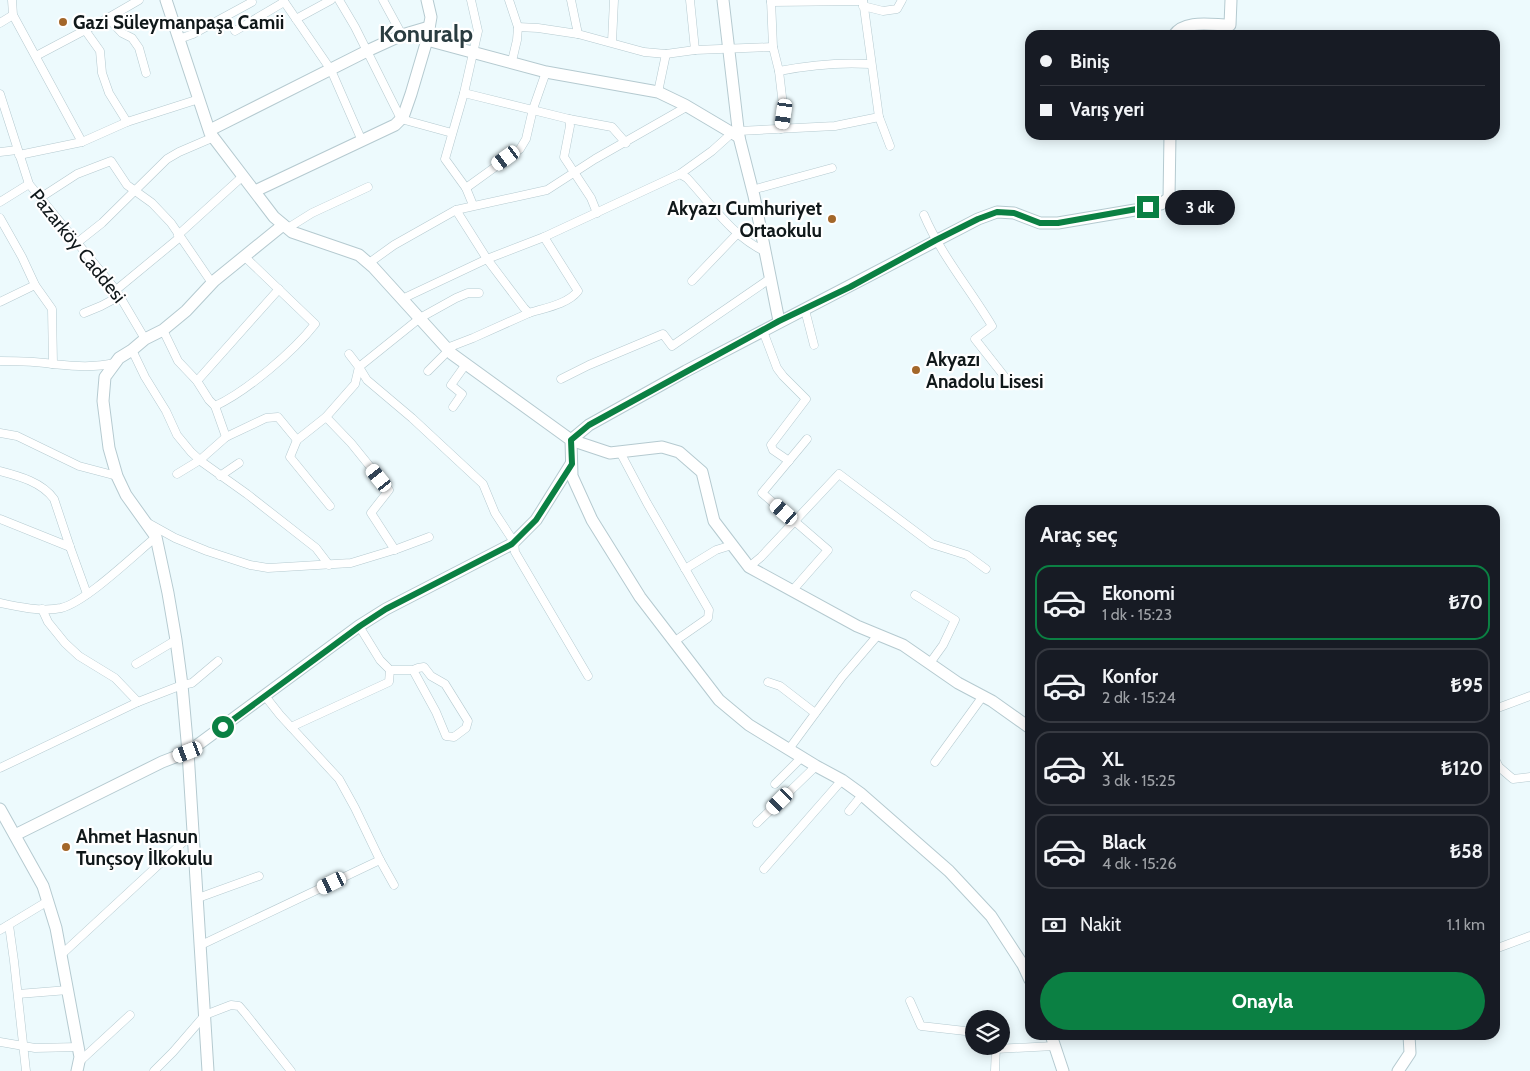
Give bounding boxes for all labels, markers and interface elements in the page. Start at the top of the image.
place label: Gazi Süleymanpaşa Camii [73,11,284,34]
marker: Gazi Süleymanpaşa Camii [57,16,69,28]
district label: Konuralp [379,19,473,48]
text: Biniş [1070,50,1110,73]
car [774,98,793,130]
text: Varış yeri [1070,98,1144,121]
car [489,143,522,173]
street label: Pazarköy Caddesi [25,185,131,307]
callout: 3 dk [1166,190,1236,224]
route end [1137,196,1159,218]
place label: Akyazı Cumhuriyet Ortaokulu [667,197,822,242]
text: 3 dk [1185,198,1215,217]
marker: Akyazı Cumhuriyet Ortaokulu [826,213,838,225]
place label: Akyazı Anadolu Lisesi [926,348,1044,393]
marker: Akyazı Anadolu Lisesi [910,364,922,376]
car [363,462,394,494]
car [767,496,800,528]
text: Araç seç [1040,521,1117,548]
icon: car [1042,580,1087,625]
text: Ekonomi [1102,582,1175,605]
text: ₺70 [1449,591,1483,614]
text: 1 dk · 15:23 [1102,605,1172,624]
icon: car [1042,663,1087,708]
text: Konfor [1102,665,1158,688]
text: ₺95 [1451,674,1483,697]
text: 2 dk · 15:24 [1102,688,1176,707]
route start [212,716,234,738]
car [171,740,204,764]
icon: car [1042,746,1087,791]
text: XL [1102,748,1123,771]
text: ₺120 [1441,757,1483,780]
text: 3 dk · 15:25 [1102,771,1176,790]
car [764,785,795,817]
place label: Ahmet Hasnun Tunçsoy İlkokulu [76,825,213,870]
icon: car [1042,829,1087,874]
text: Black [1102,831,1146,854]
text: ₺58 [1450,840,1483,863]
marker: Ahmet Hasnun Tunçsoy İlkokulu [60,841,72,853]
text: 4 dk · 15:26 [1102,854,1177,873]
car [315,870,348,896]
icon: cash [1040,911,1068,939]
text: Nakit [1080,913,1121,936]
text: 1.1 km [1447,915,1485,934]
button: Onayla [1040,972,1485,1030]
map controls [965,1010,1010,1055]
button: layers [965,1010,1010,1055]

